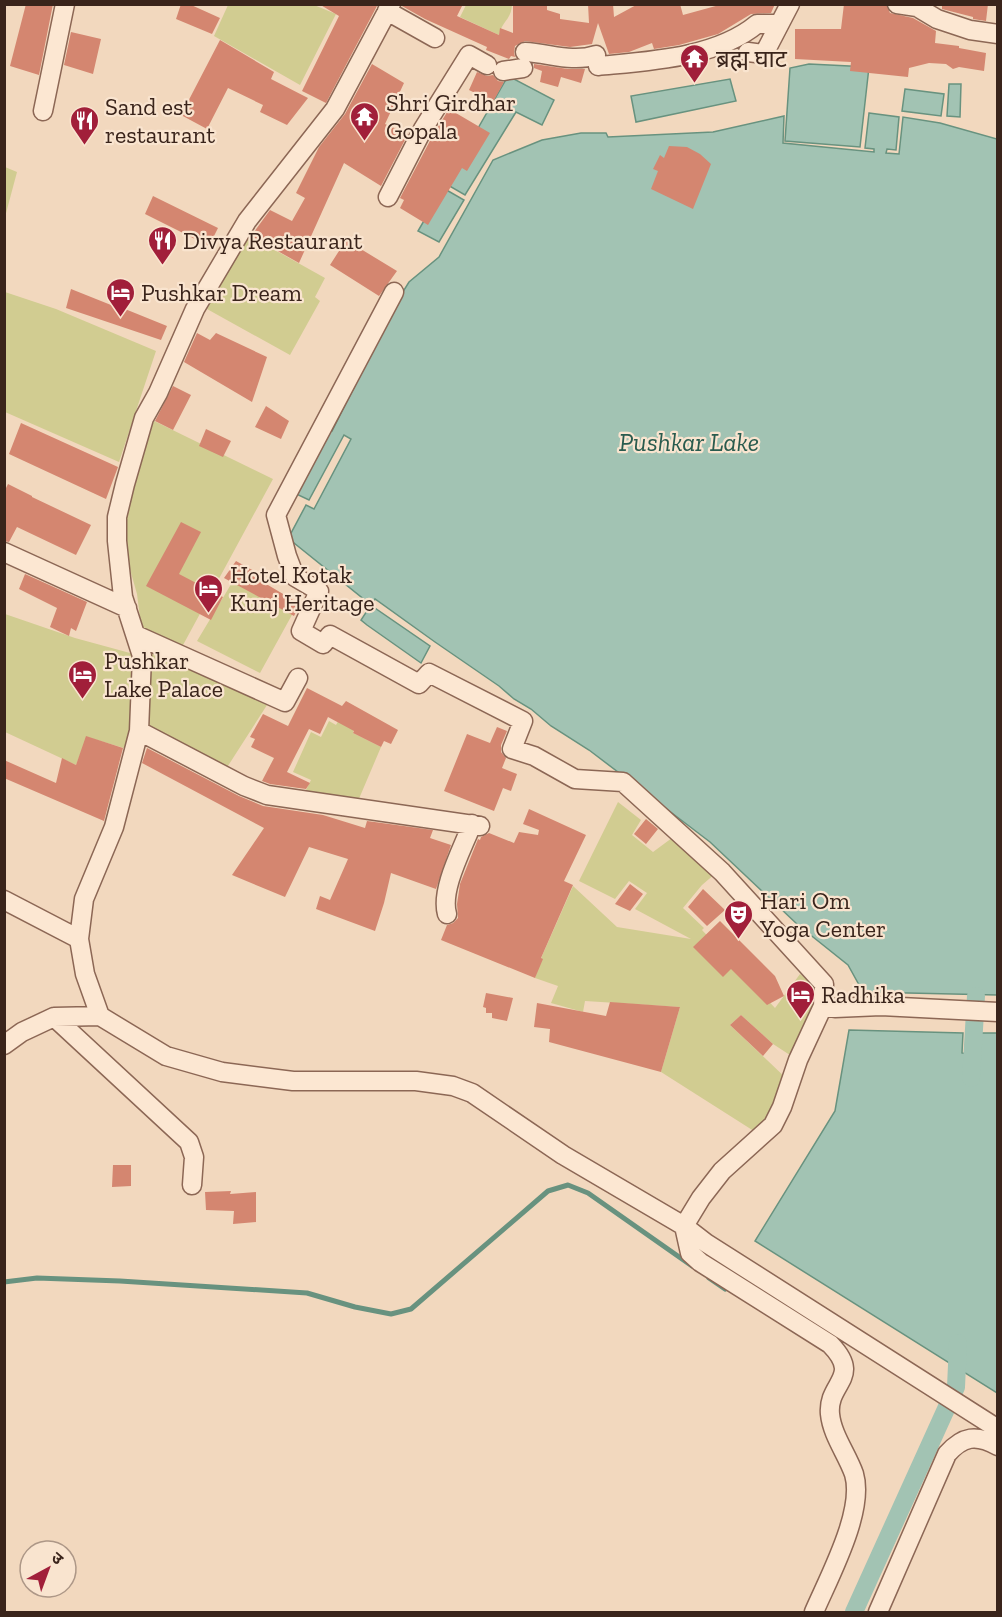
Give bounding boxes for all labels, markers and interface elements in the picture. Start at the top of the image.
temple icon: ब्रह्म घाट [679,42,711,84]
place label: ब्रह्म घाट [716,44,788,73]
place label: Shri Girdhar Gopala [386,88,516,145]
place label: Sand est restaurant [105,92,215,149]
temple icon: Shri Girdhar Gopala [349,100,381,142]
restaurant icon: Sand est restaurant [68,104,100,146]
restaurant icon: Divya Restaurant [146,224,178,266]
place label: Divya Restaurant [183,226,363,255]
hotel icon: Pushkar Dream [104,276,136,318]
place label: Pushkar Dream [141,278,302,307]
water label: Pushkar Lake [619,426,759,458]
place label: Hotel Kotak Kunj Heritage [230,560,374,617]
hotel icon: Hotel Kotak Kunj Heritage [193,572,225,614]
place label: Pushkar Lake Palace [104,646,223,703]
hotel icon: Pushkar Lake Palace [67,658,99,700]
place label: Hari Om Yoga Center [759,886,886,943]
theatre icon: Hari Om Yoga Center [723,898,755,940]
hotel icon: Radhika [784,978,816,1020]
place label: Radhika [821,980,905,1009]
north arrow [18,1539,78,1599]
text: उ [48,1548,68,1569]

